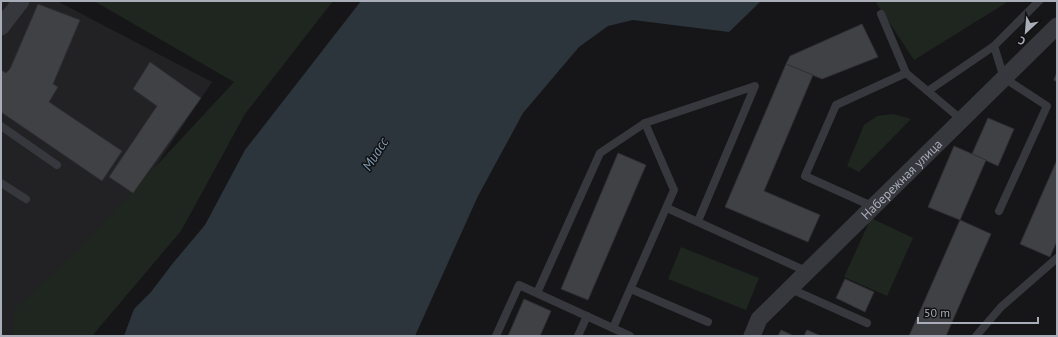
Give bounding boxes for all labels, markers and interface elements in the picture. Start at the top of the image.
north arrow [1006,12,1046,52]
text: С [1016,33,1027,49]
water label: Миасс [358,133,393,174]
street label: Набережная улица [858,136,946,223]
scale bar [918,299,1038,325]
text: 50 m [924,305,950,320]

